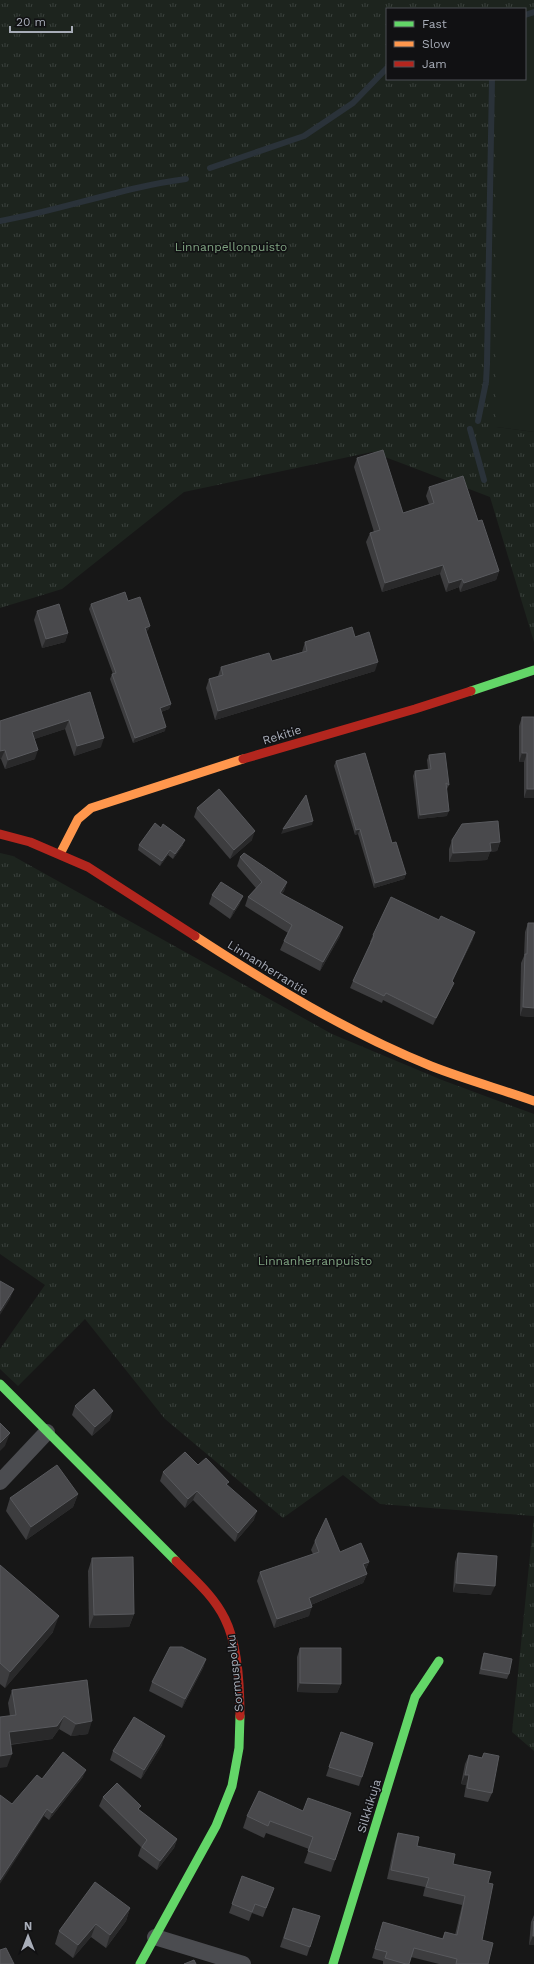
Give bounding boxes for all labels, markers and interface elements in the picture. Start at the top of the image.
scale bar [10,8,72,34]
legend [386,8,526,80]
text: 20 m [16,15,46,29]
text: Fast [422,17,447,31]
text: Slow [422,37,450,51]
text: Jam [422,57,447,71]
park label: Linnanpellonpuisto [175,240,287,254]
street label: Rekitie [261,722,303,748]
street label: Linnanherrantie [225,938,311,999]
park label: Linnanherranpuisto [258,1254,372,1268]
street label: Sormuspolku [224,1634,246,1712]
street label: Silkkikuja [354,1777,384,1835]
north arrow [8,1916,48,1956]
text: N [24,1920,32,1933]

